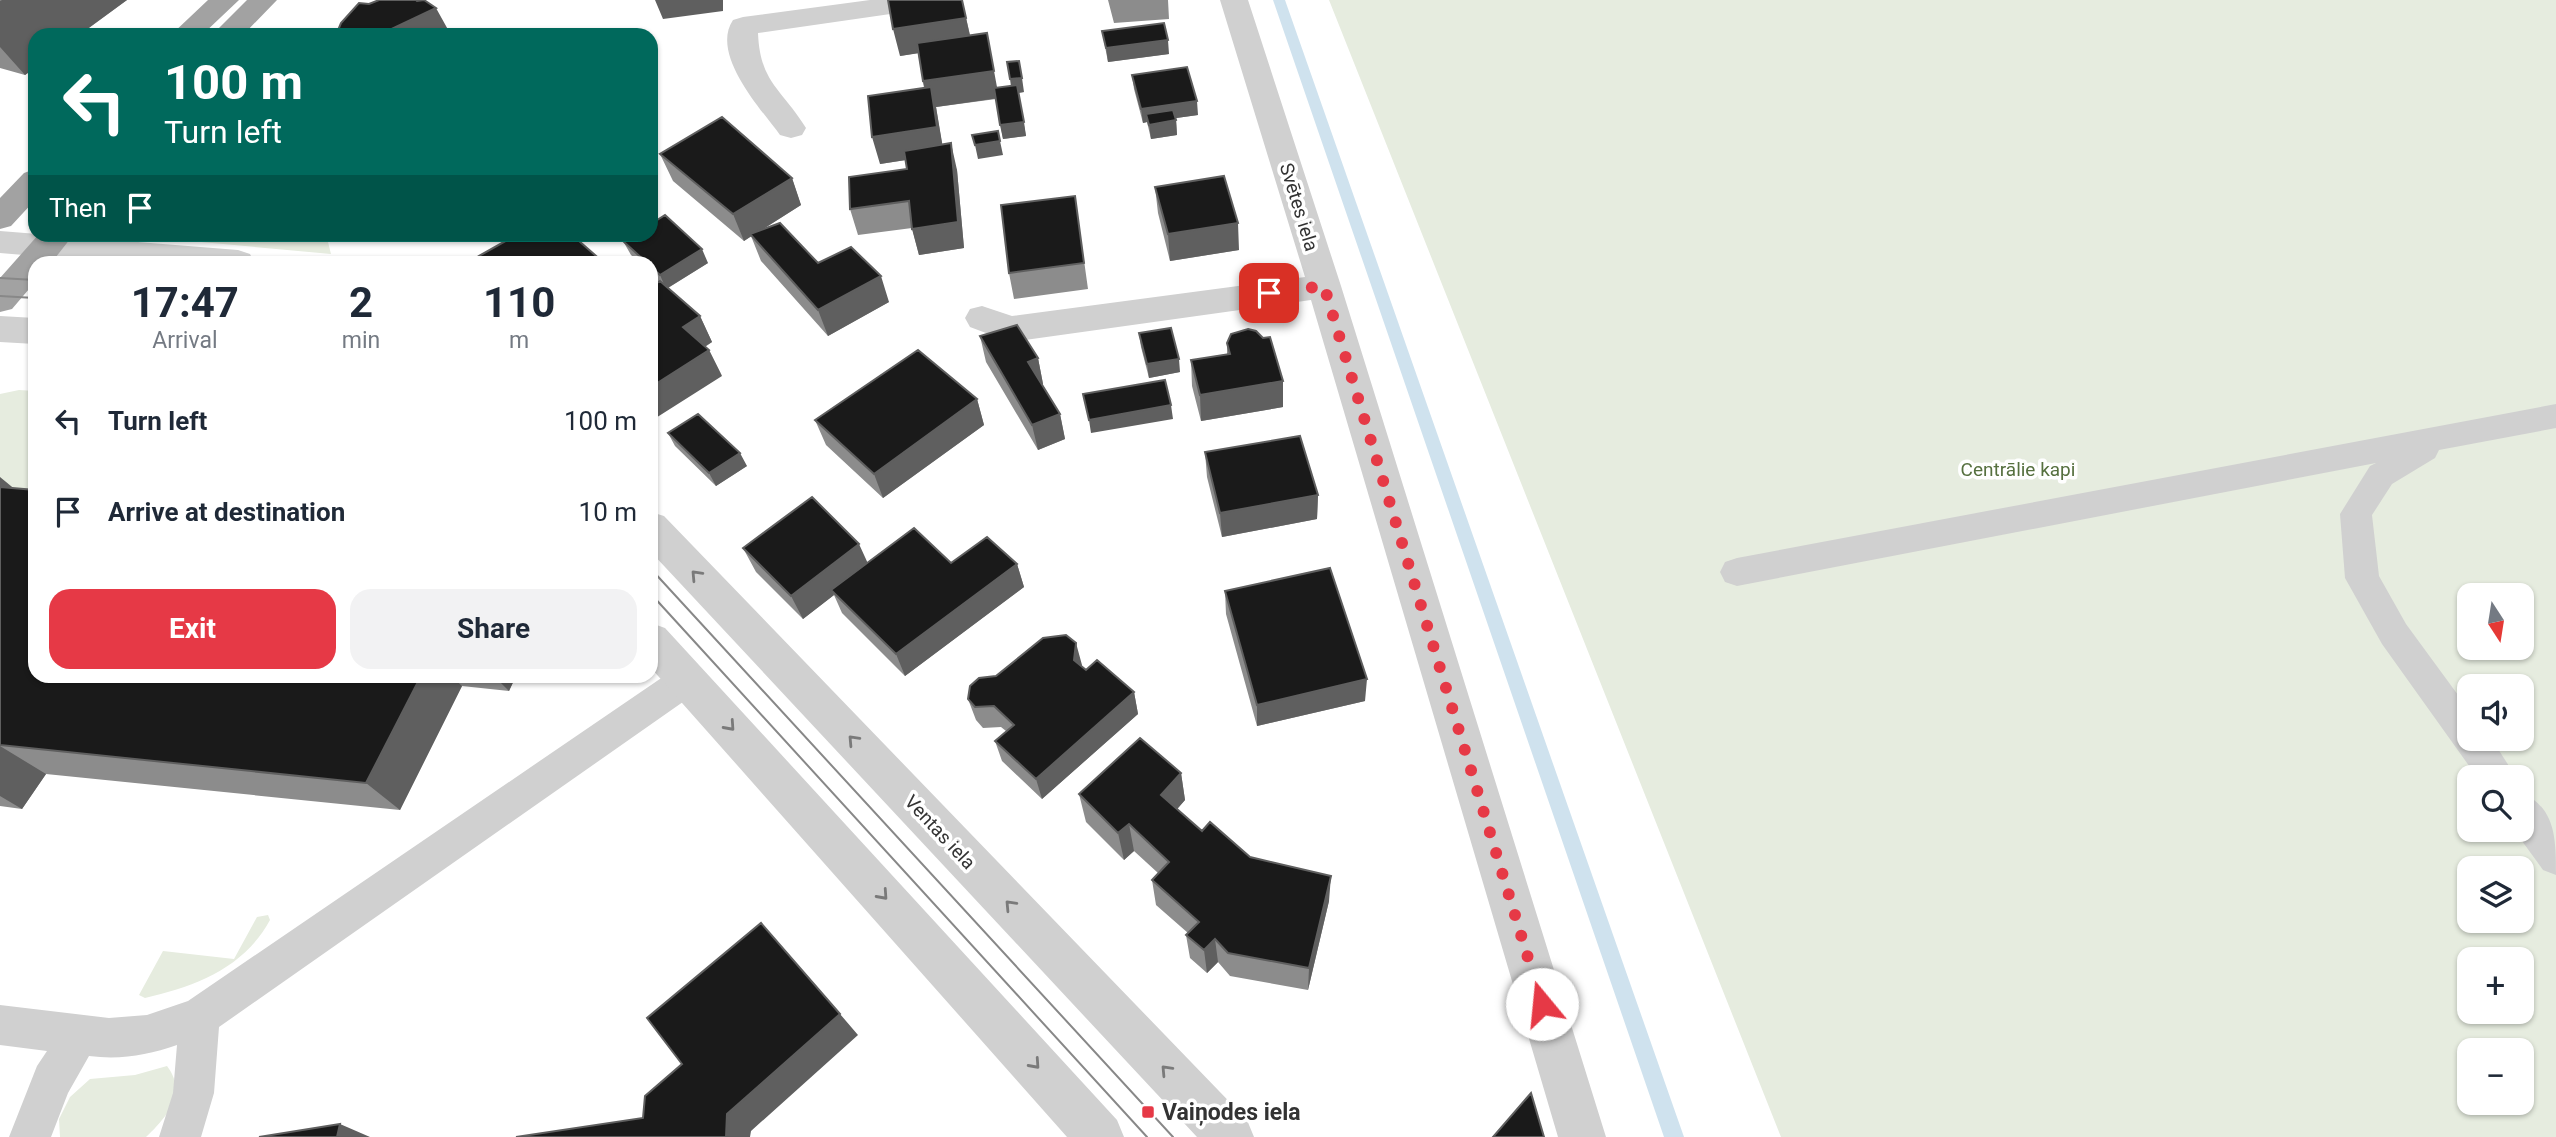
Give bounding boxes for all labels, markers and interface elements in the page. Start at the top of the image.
text: 100 m [164,54,303,111]
icon: left [49,56,140,147]
text: Turn left [164,113,282,151]
street label: Svētes iela [1275,160,1323,254]
icon: arrive [121,189,159,227]
text: Then [49,193,107,223]
pin [1239,263,1299,323]
icon: arrive [1250,274,1288,312]
text: 17:47 [131,278,239,327]
text: 2 [349,278,373,327]
text: 110 [483,278,555,327]
text: Arrival [152,327,218,354]
text: min [342,327,380,354]
text: m [509,327,529,354]
icon: left [49,402,87,440]
text: Turn left [108,406,207,436]
text: 100 m [564,406,637,436]
park label: Centrālie kapi [1961,458,2075,481]
icon: arrive [49,493,87,531]
text: Arrive at destination [108,497,345,527]
text: 10 m [579,497,637,527]
one-way arrow [692,570,705,583]
north arrow [2457,583,2534,660]
map controls [2457,583,2534,1115]
button: Exit [49,589,336,669]
button: Share [350,589,637,669]
button: sound [2457,674,2534,751]
one-way arrow [722,718,735,731]
one-way arrow [848,735,861,748]
button: search [2457,765,2534,842]
street label: Ventas iela [900,790,980,874]
button: layers [2457,856,2534,933]
one-way arrow [874,887,887,900]
one-way arrow [1005,900,1018,913]
button: + [2457,947,2534,1024]
position arrow [1505,967,1579,1041]
button: − [2457,1038,2534,1115]
one-way arrow [1027,1056,1039,1069]
one-way arrow [1162,1065,1175,1078]
place label: Vaiņodes iela [1162,1099,1301,1126]
marker: Vaiņodes iela [1140,1104,1156,1120]

